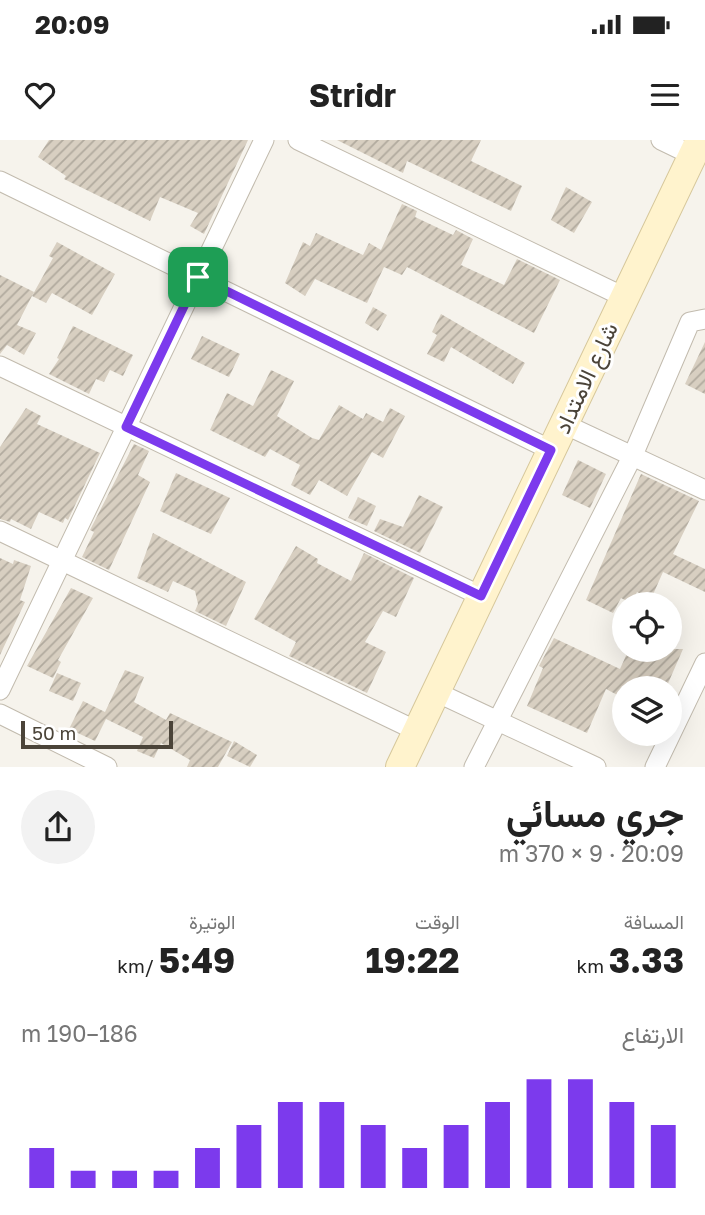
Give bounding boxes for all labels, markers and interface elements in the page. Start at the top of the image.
text: 20:09 [35,9,110,40]
icon: heart [21,76,59,114]
text: Stridr [309,76,396,114]
icon: menu [646,76,684,114]
pin [168,247,228,307]
icon: arrive [179,258,217,296]
street label: شارع الامتداد [547,318,626,439]
map controls [612,592,682,746]
button: locate [612,592,682,662]
button: layers [612,676,682,746]
scale bar [21,718,173,750]
text: 50 m [32,721,76,744]
button: share [21,790,95,864]
text: جري مسائي [506,790,684,835]
text: 20:09 · 9 × 370 m [499,839,684,867]
text: الوتيرة [189,910,235,933]
text: الوقت [415,910,460,933]
text: المسافة [624,910,684,933]
text: 5:49 [159,939,235,981]
text: 19:22 [366,939,460,981]
text: 3.33 [609,939,684,981]
text: /km [117,954,159,977]
text: km [576,954,609,977]
text: 186–190 m [21,1019,138,1047]
text: الارتفاع [622,1020,684,1048]

